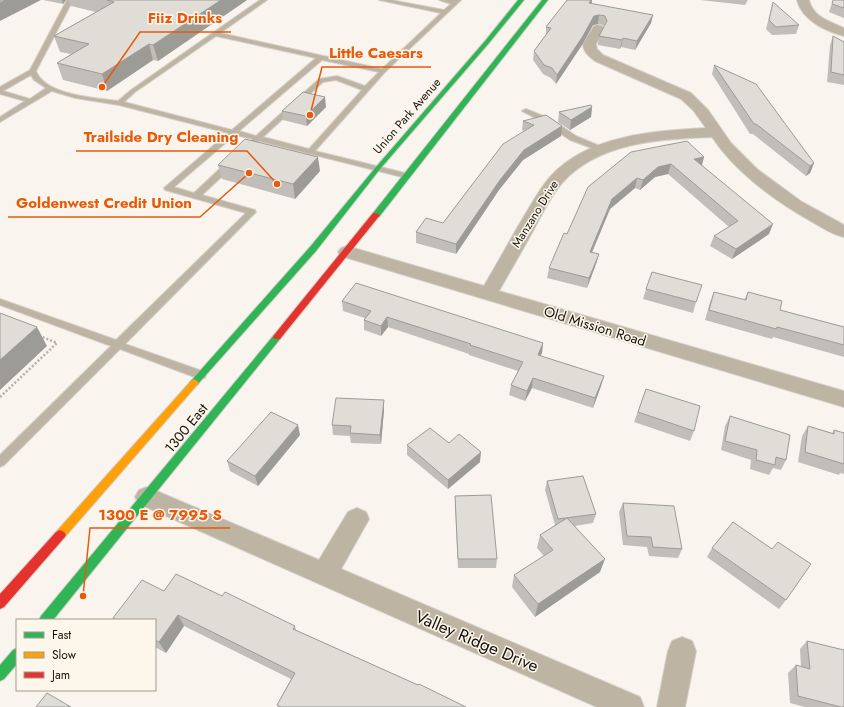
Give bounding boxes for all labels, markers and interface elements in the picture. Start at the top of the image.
callout: Fiiz Drinks [140,5,231,32]
text: Fiiz Drinks [148,7,222,29]
callout: Little Caesars [322,40,431,67]
text: Little Caesars [329,42,423,64]
street label: Union Park Avenue [369,74,445,158]
callout: Trailside Dry Cleaning [76,124,247,151]
text: Trailside Dry Cleaning [84,126,238,148]
street label: Manzano Drive [507,177,563,251]
callout: Goldenwest Credit Union [8,190,200,217]
text: Goldenwest Credit Union [16,192,192,214]
street label: Old Mission Road [542,301,648,351]
street label: 1300 East [160,399,213,457]
callout: 1300 E @ 7995 S [90,501,230,528]
text: 1300 E @ 7995 S [98,504,222,526]
street label: Valley Ridge Drive [412,604,542,678]
legend [16,619,156,691]
text: Fast [52,626,71,644]
text: Slow [52,646,77,664]
text: Jam [50,666,70,684]

